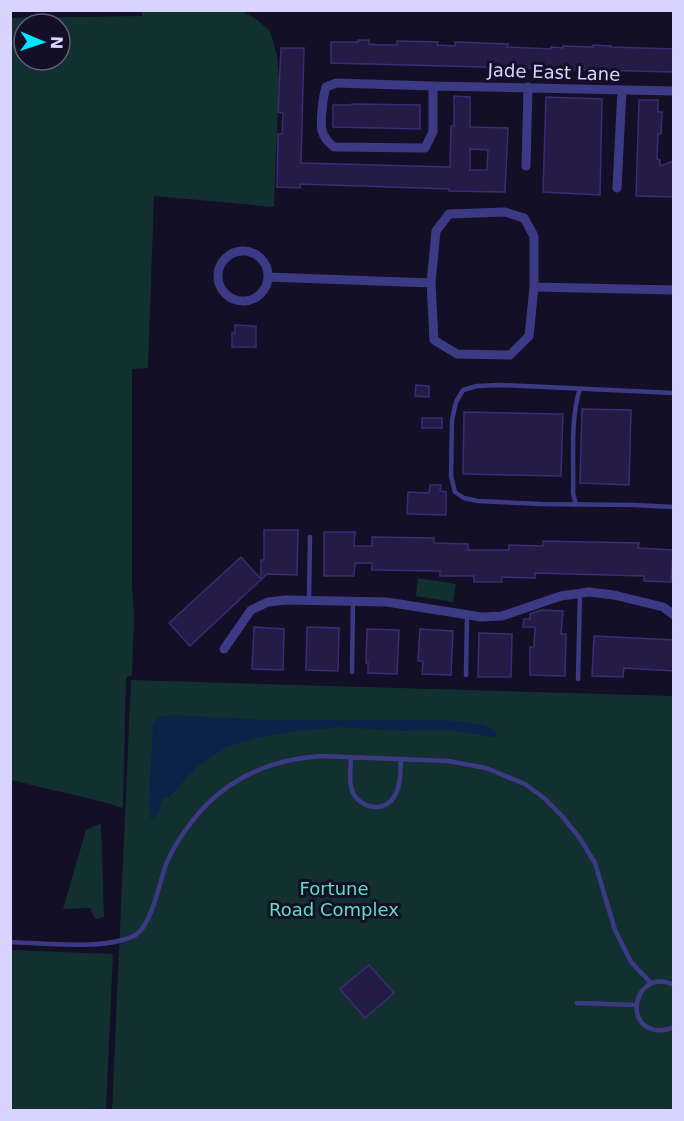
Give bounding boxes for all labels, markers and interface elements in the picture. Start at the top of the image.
north arrow [12,12,72,72]
text: N [47,35,66,50]
street label: Jade East Lane [486,59,621,85]
park label: Fortune Road Complex [269,878,399,920]

